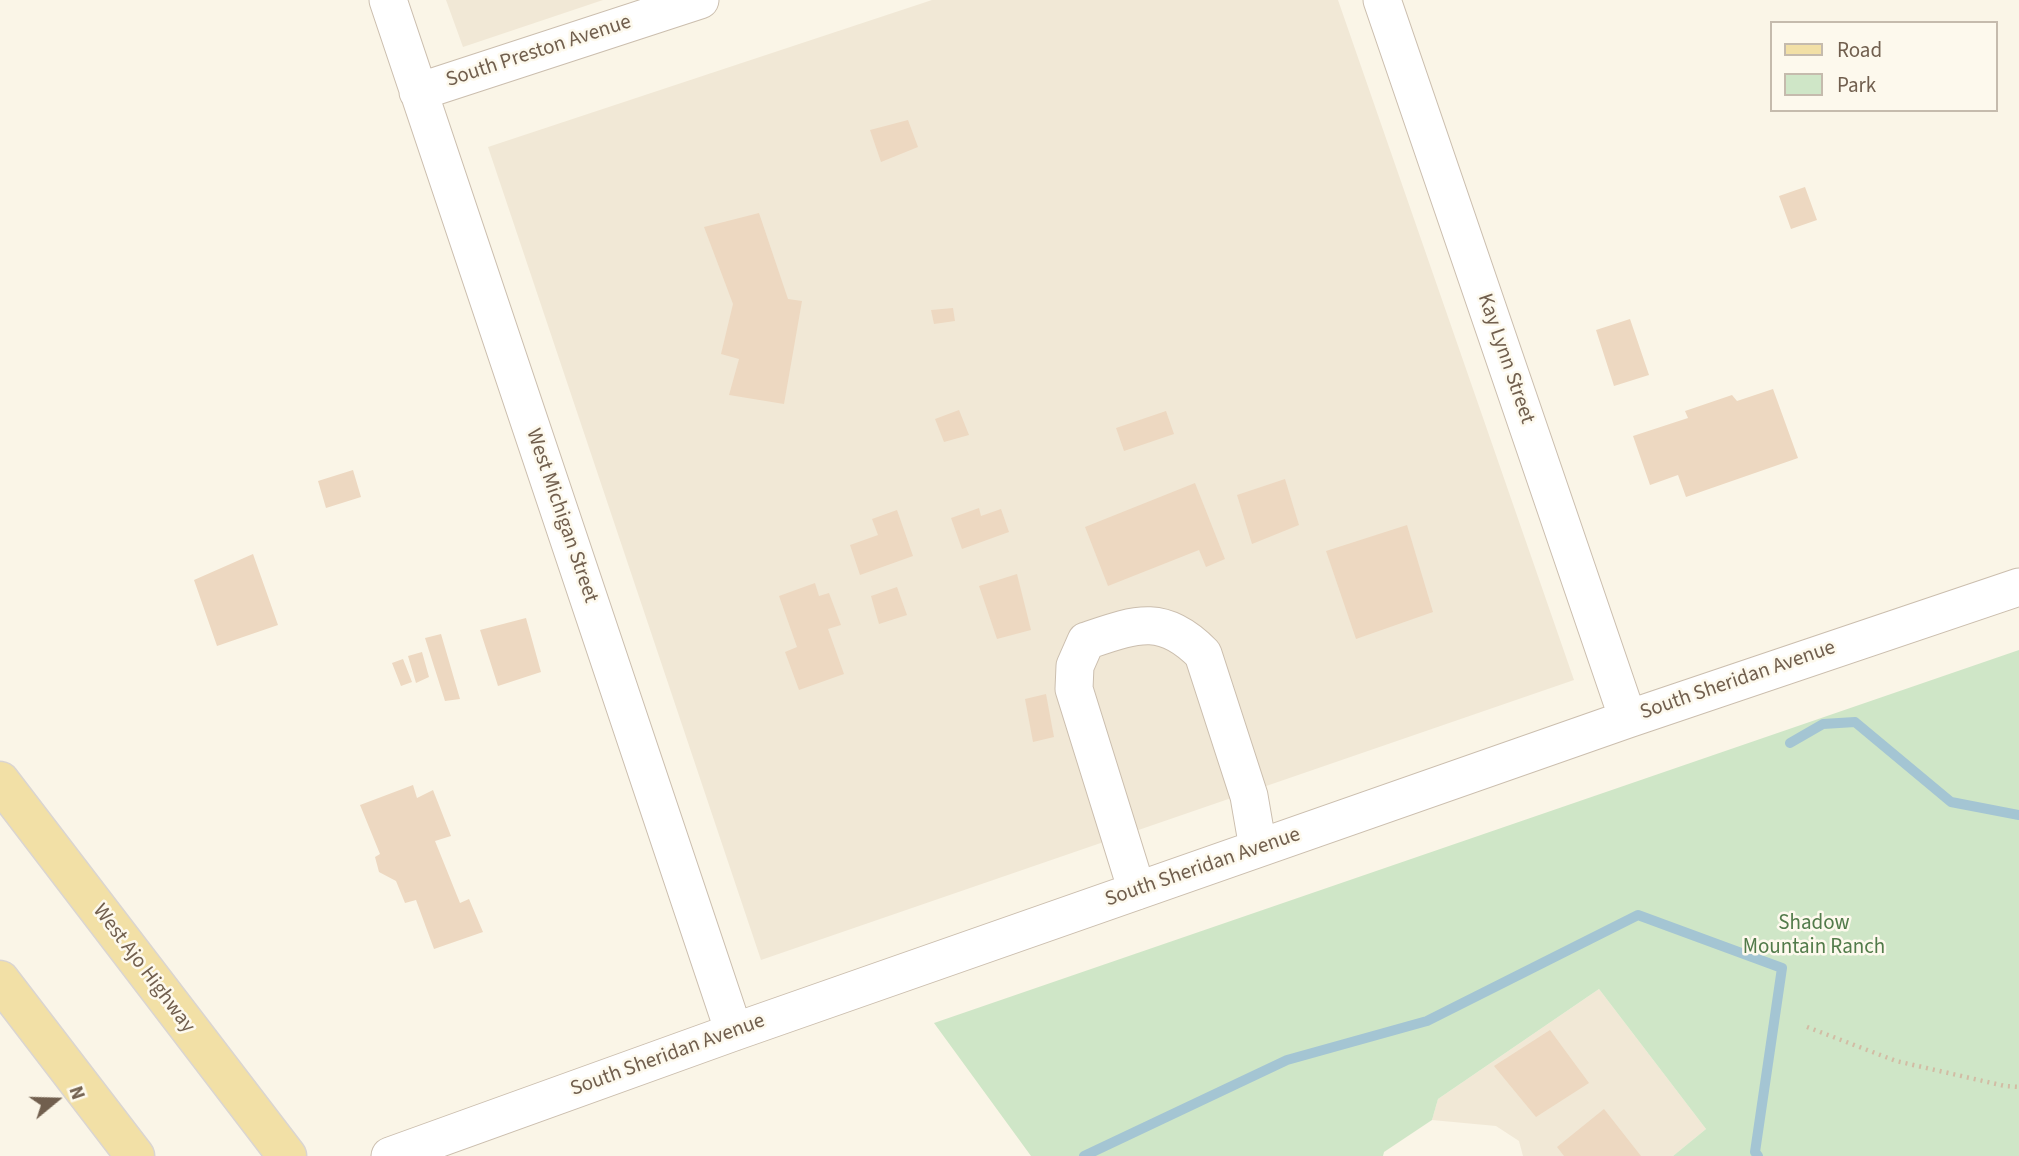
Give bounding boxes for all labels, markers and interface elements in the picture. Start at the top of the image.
street label: South Preston Avenue [443,10,635,94]
legend [1770,21,1998,112]
text: Road [1837,35,1882,65]
text: Park [1837,70,1876,100]
street label: Kay Lynn Street [1471,291,1539,427]
street label: West Michigan Street [519,426,603,606]
street label: South Sheridan Avenue [1637,636,1839,726]
street label: South Sheridan Avenue [1102,823,1304,913]
street label: West Ajo Highway [86,900,200,1038]
park label: Shadow Mountain Ranch [1743,911,1885,961]
street label: South Sheridan Avenue [567,1009,769,1103]
north arrow [21,1065,91,1135]
text: N [62,1083,91,1103]

